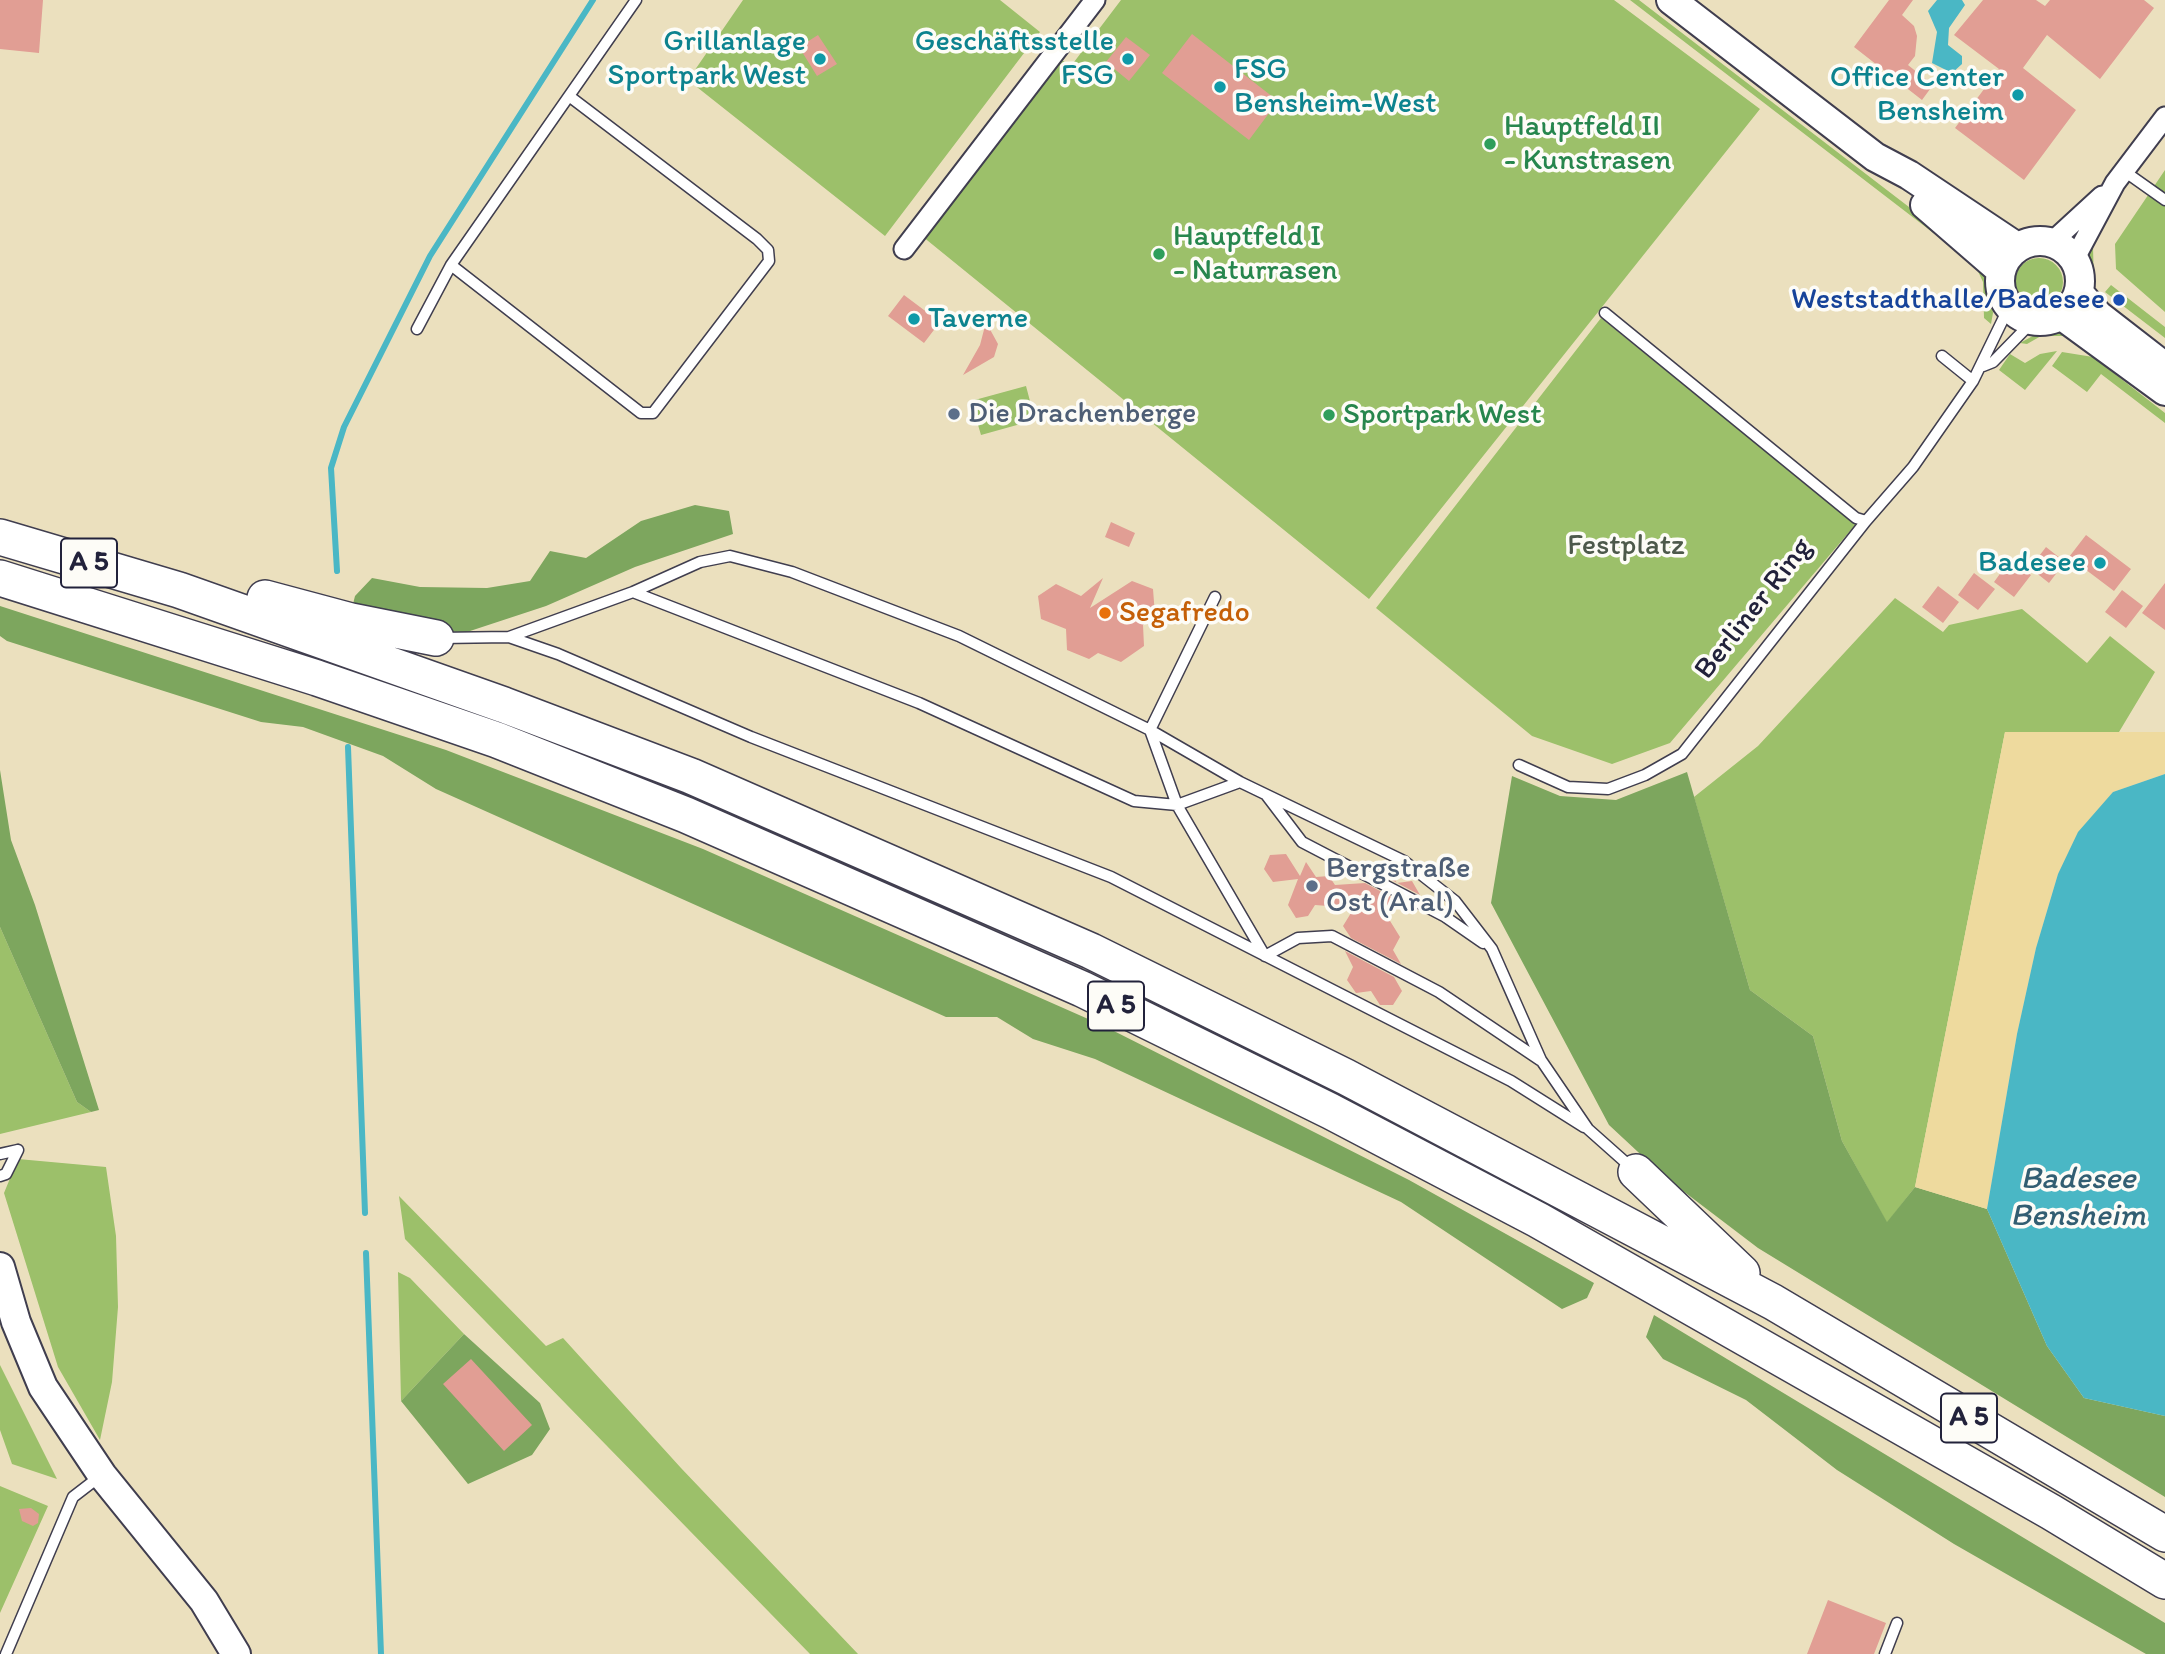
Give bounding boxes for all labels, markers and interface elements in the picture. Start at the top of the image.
place label: Grillanlage Sportpark West [608,24,806,94]
place label: Geschäftsstelle FSG [915,24,1114,94]
marker: Grillanlage Sportpark West [812,51,828,67]
marker: Geschäftsstelle FSG [1120,51,1136,67]
place label: FSG Bensheim-West [1234,52,1437,122]
place label: Office Center Bensheim [1830,60,2004,130]
marker: FSG Bensheim-West [1212,79,1228,95]
marker: Office Center Bensheim [2010,87,2026,103]
place label: Hauptfeld II - Kunstrasen [1504,109,1671,180]
marker: Hauptfeld II - Kunstrasen [1482,136,1498,152]
place label: Hauptfeld I - Naturrasen [1173,219,1338,290]
marker: Hauptfeld I - Naturrasen [1151,246,1167,262]
place label: Weststadthalle/Badesee [1791,282,2105,318]
marker: Weststadthalle/Badesee [2111,292,2127,308]
place label: Taverne [928,301,1028,337]
marker: Taverne [906,311,922,327]
place label: Die Drachenberge [968,396,1196,432]
place label: Sportpark West [1343,397,1541,433]
marker: Die Drachenberge [946,406,962,422]
marker: Sportpark West [1321,407,1337,423]
park label: Festplatz [1567,528,1685,564]
street label: Berliner Ring [1688,531,1820,687]
road number: A 5 [61,538,117,588]
place label: Badesee [1978,545,2086,581]
marker: Badesee [2092,555,2108,571]
place label: Segafredo [1119,595,1250,631]
marker: Segafredo [1097,605,1113,621]
place label: Bergstraße Ost (Aral) [1326,851,1471,922]
marker: Bergstraße Ost (Aral) [1304,878,1320,894]
road number: A 5 [1088,982,1144,1030]
water label: Badesee Bensheim [2010,1161,2146,1236]
road number: A 5 [1941,1394,1997,1442]

